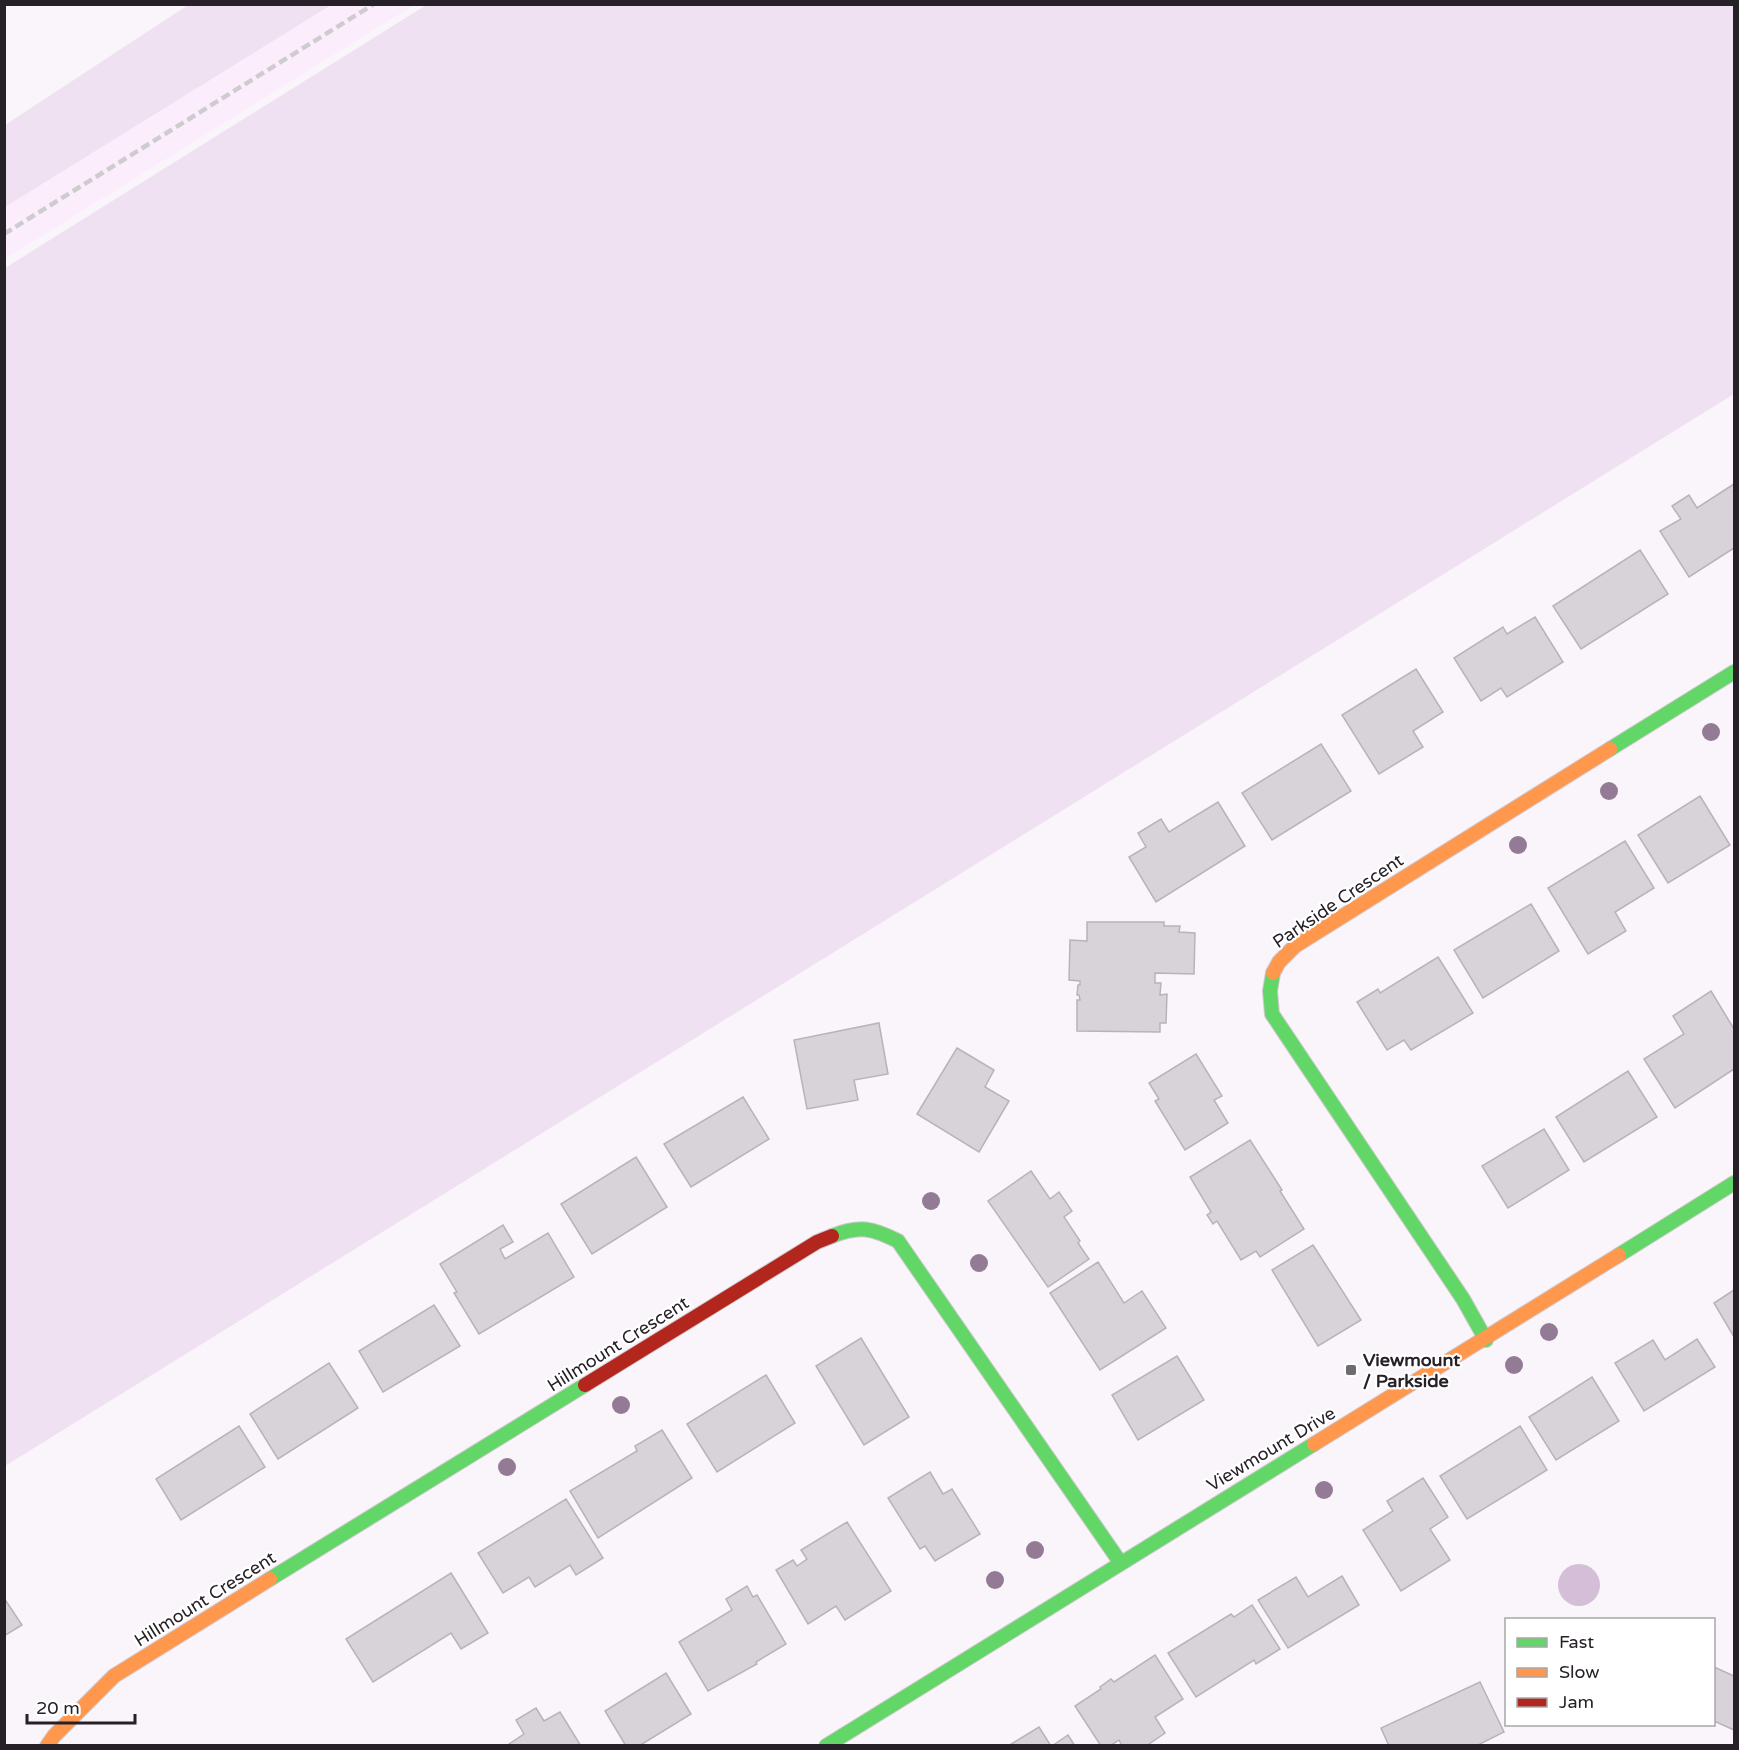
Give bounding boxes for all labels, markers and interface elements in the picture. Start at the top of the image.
street label: Parkside Crescent [1268,849,1408,953]
street label: Hillmount Crescent [543,1291,693,1396]
place label: Viewmount / Parkside [1363,1349,1460,1392]
marker: Viewmount / Parkside [1344,1363,1358,1377]
street label: Viewmount Drive [1203,1402,1339,1496]
street label: Hillmount Crescent [130,1546,280,1651]
legend [1505,1618,1715,1726]
text: Fast [1559,1631,1594,1653]
text: Slow [1559,1661,1600,1683]
scale bar [27,1687,135,1725]
text: Jam [1559,1691,1594,1713]
text: 20 m [36,1697,80,1719]

